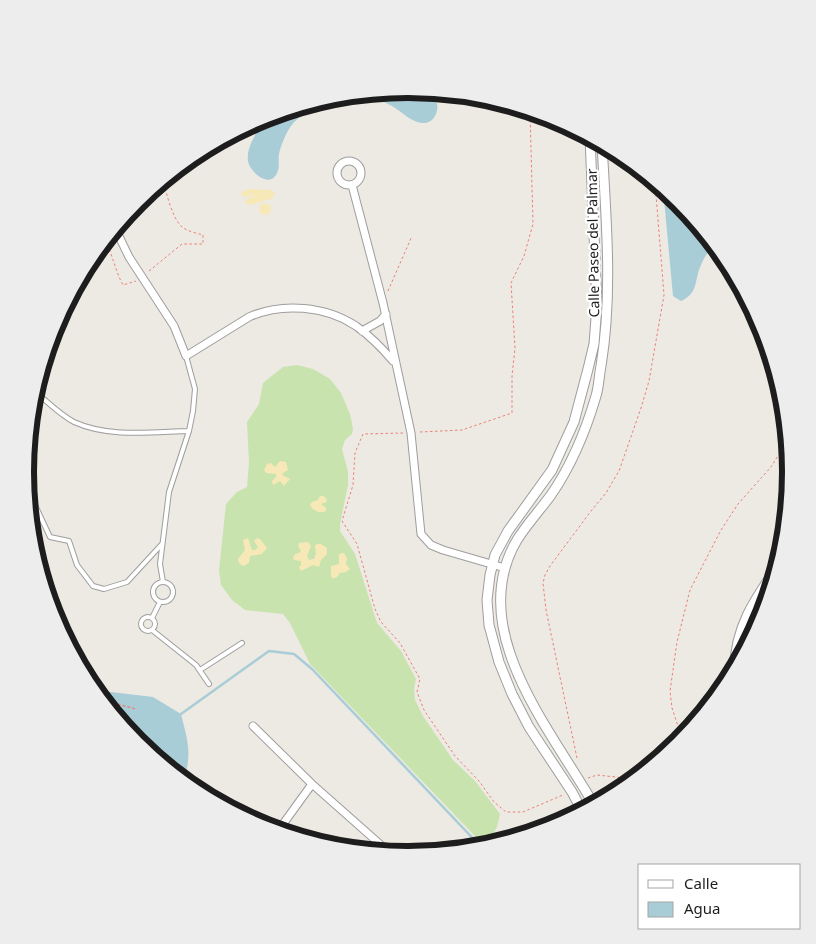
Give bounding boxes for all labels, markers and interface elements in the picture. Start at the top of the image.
street label: Calle Paseo del Palmar [582,168,603,318]
legend [638,864,801,929]
text: Calle [684,873,718,893]
text: Agua [684,898,721,918]

